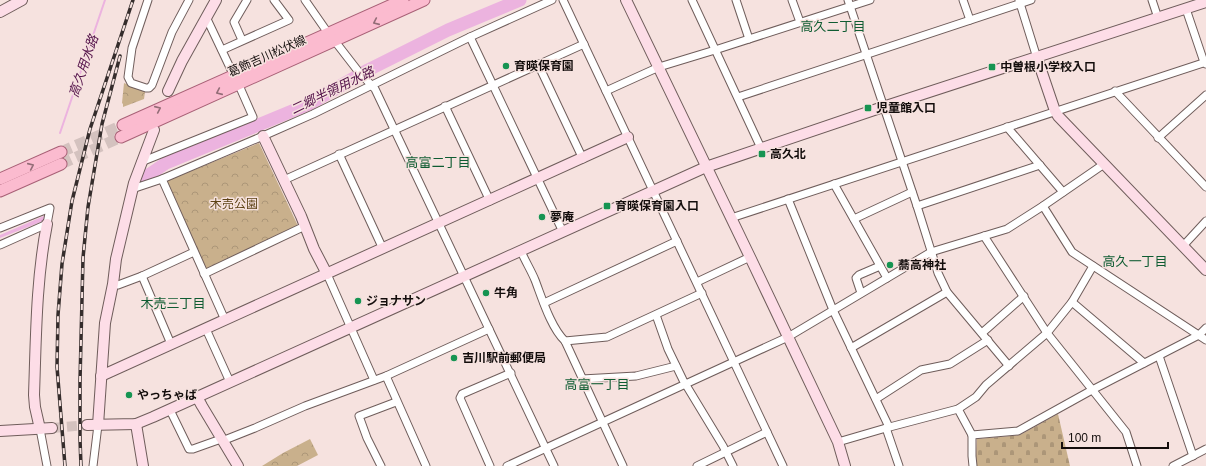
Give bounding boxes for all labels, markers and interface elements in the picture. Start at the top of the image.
one-way arrow [373,17,380,25]
district label: 高久二丁目 [800,19,866,34]
water label: 高久用水路 [66,32,101,99]
street label: 葛飾吉川松伏線 [226,33,308,79]
place label: 育暎保育園 [514,59,574,73]
place label: 中曽根小学校入口 [1000,60,1096,74]
marker: 育暎保育園 [501,61,511,71]
marker: 中曽根小学校入口 [987,62,997,72]
water label: 二郷半領用水路 [288,63,377,117]
one-way arrow [216,87,223,95]
place label: 児童館入口 [876,101,936,115]
marker: 児童館入口 [863,103,873,113]
one-way arrow [154,106,162,114]
place label: 高久北 [770,147,806,161]
marker: 高久北 [757,149,767,159]
district label: 高富二丁目 [405,155,471,170]
one-way arrow [27,162,34,170]
park label: 木売公園 [210,197,258,211]
place label: 育暎保育園入口 [615,199,699,213]
marker: 育暎保育園入口 [602,201,612,211]
place label: 夢庵 [550,210,574,224]
marker: 夢庵 [537,212,547,222]
district label: 高久一丁目 [1102,254,1168,269]
place label: 蕎高神社 [898,258,946,272]
marker: 蕎高神社 [885,260,895,270]
place label: 牛角 [494,286,518,300]
marker: 牛角 [481,288,491,298]
place label: ジョナサン [366,294,426,308]
district label: 木売三丁目 [140,296,206,311]
marker: ジョナサン [353,296,363,306]
place label: 吉川駅前郵便局 [462,351,546,365]
marker: 吉川駅前郵便局 [449,353,459,363]
district label: 高富一丁目 [564,377,630,392]
place label: やっちゃば [137,388,197,402]
marker: やっちゃば [124,390,134,400]
scale bar [1062,424,1168,450]
text: 100 m [1068,431,1101,445]

